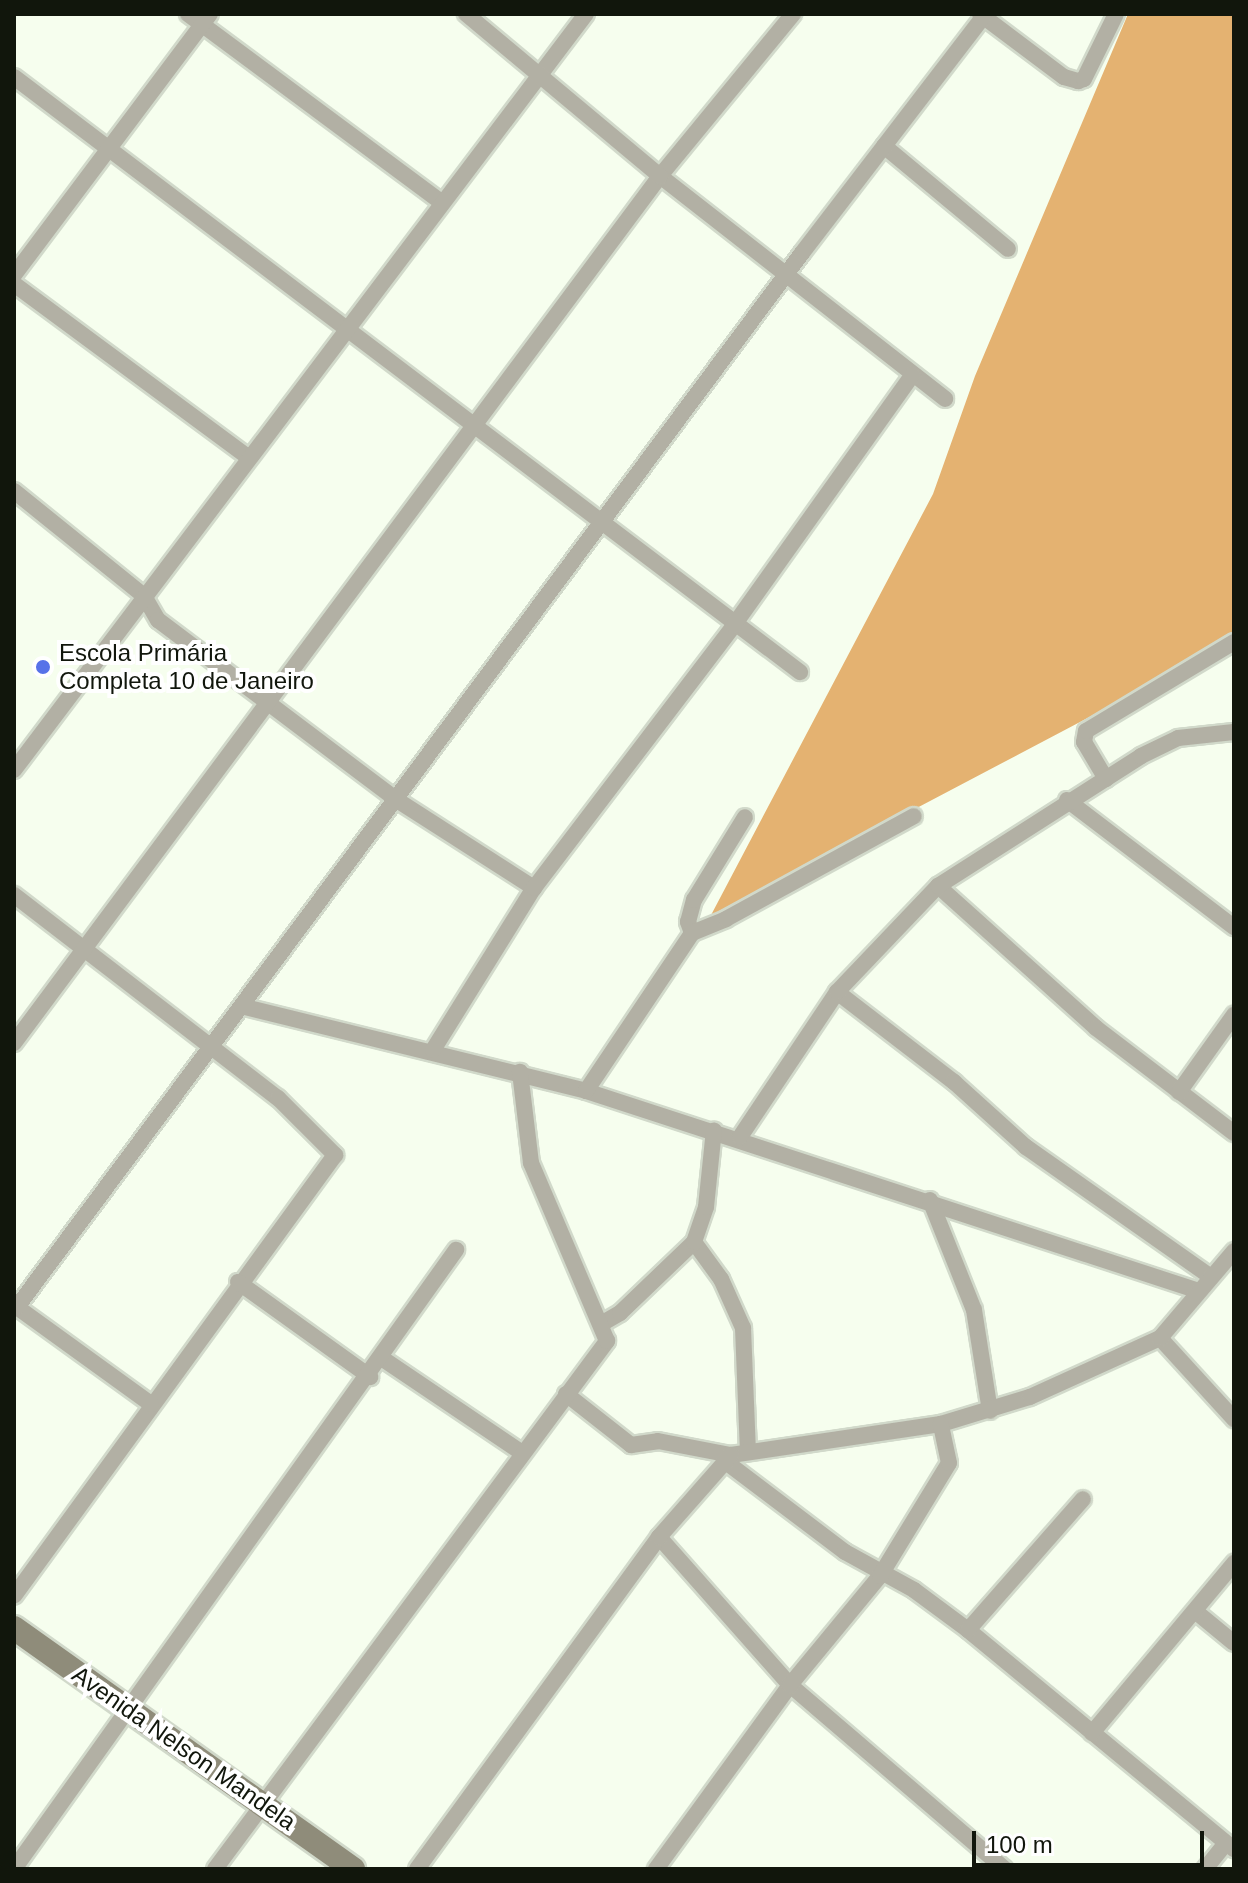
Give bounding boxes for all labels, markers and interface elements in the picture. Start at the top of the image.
place label: Escola Primária Completa 10 de Janeiro [59,639,314,695]
marker: Escola Primária Completa 10 de Janeiro [34,658,52,676]
street label: Avenida Nelson Mandela [67,1660,301,1836]
scale bar [976,1815,1208,1865]
text: 100 m [986,1831,1053,1858]

